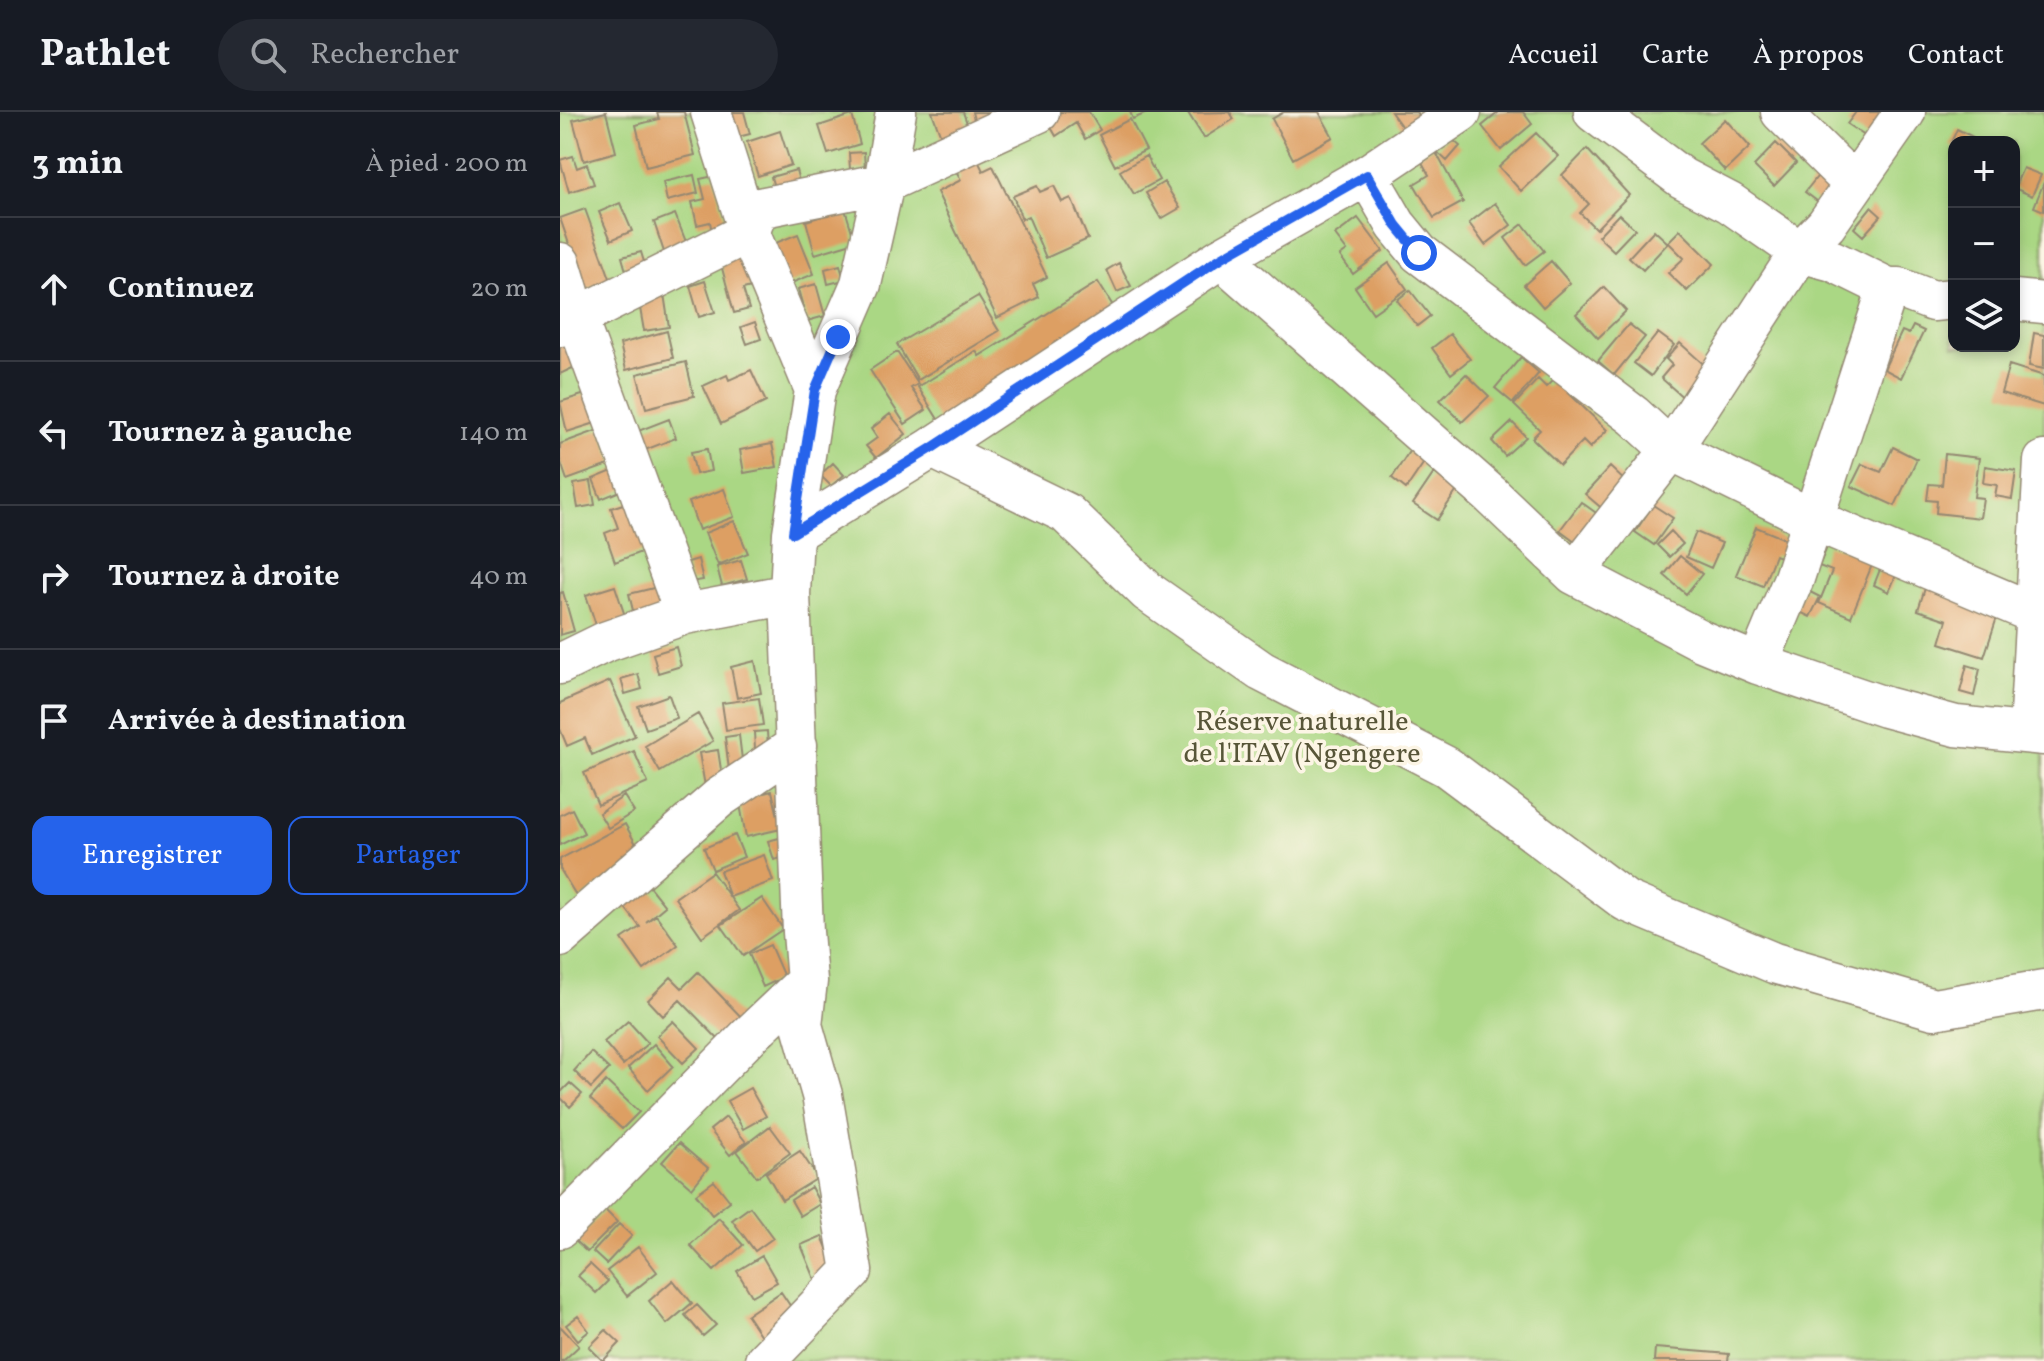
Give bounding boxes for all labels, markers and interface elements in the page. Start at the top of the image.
search box [218,19,778,91]
text: Pathlet [40,29,170,82]
icon: search [246,33,290,77]
text: Rechercher [310,34,459,76]
text: Accueil [1508,36,1598,75]
text: Carte [1642,36,1709,75]
text: À propos [1753,36,1864,75]
text: Contact [1908,36,2004,75]
map controls [1948,136,2020,352]
button: + [1948,136,2020,208]
text: 3 min [32,141,123,188]
text: À pied · 200 m [366,146,528,182]
button: − [1948,208,2020,280]
route start [1401,235,1437,271]
icon: ahead [32,267,76,311]
text: Continuez [108,268,254,310]
text: 20 m [470,271,528,307]
button: layers [1948,280,2020,352]
route end [820,319,856,355]
icon: left [32,411,76,455]
text: Tournez à gauche [108,412,352,454]
text: 140 m [459,415,528,451]
icon: right [32,555,76,599]
text: Tournez à droite [108,556,340,598]
text: 40 m [469,559,528,595]
icon: arrive [32,699,76,743]
text: Arrivée à destination [108,700,407,742]
park label: Réserve naturelle de l'ITAV (Ngengere [1183,703,1421,774]
button: Enregistrer [32,816,272,895]
button: Partager [288,816,528,895]

